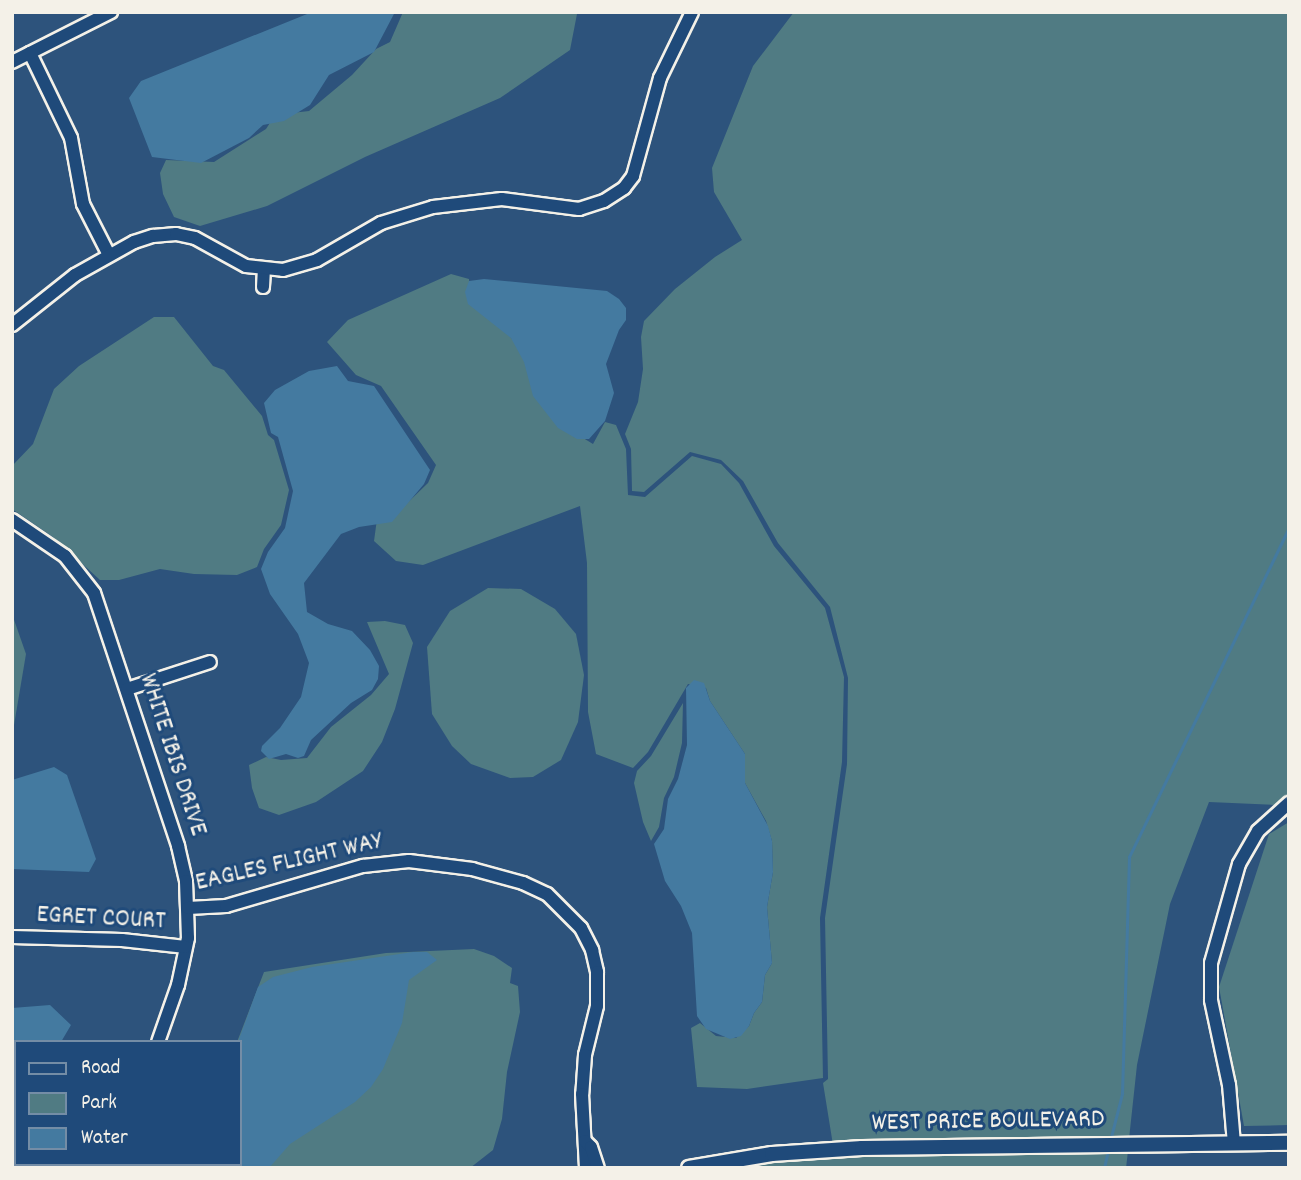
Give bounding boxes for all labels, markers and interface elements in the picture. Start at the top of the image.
street label: WHITE IBIS DRIVE [131,670,213,840]
street label: EAGLES FLIGHT WAY [193,826,385,900]
street label: EGRET COURT [36,900,166,938]
legend [14,1040,242,1166]
text: Road [81,1054,120,1084]
text: Park [81,1089,117,1119]
street label: WEST PRICE BOULEVARD [871,1104,1105,1140]
text: Water [81,1124,128,1154]

